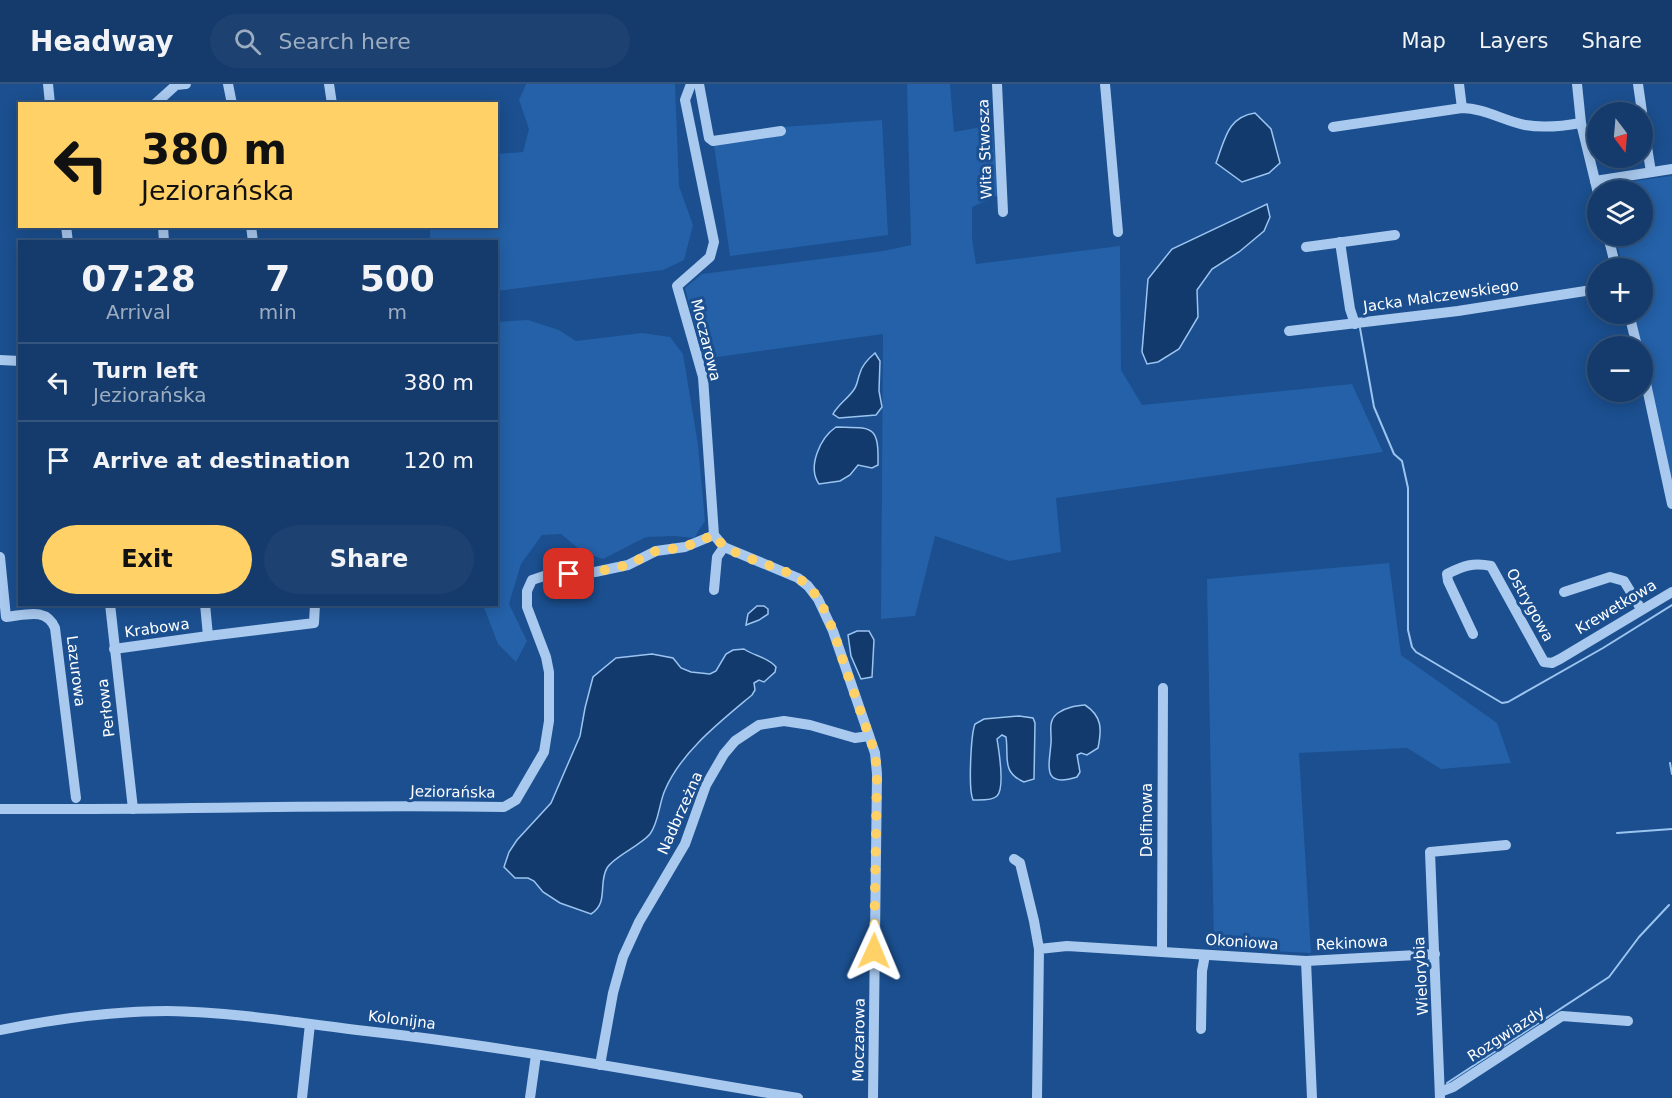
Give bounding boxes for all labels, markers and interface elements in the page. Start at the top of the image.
search box [210,14,630,68]
text: Headway [30,25,174,58]
icon: search [231,25,264,58]
text: Search here [279,29,411,54]
text: Map [1402,29,1446,53]
text: Layers [1479,29,1548,53]
text: Share [1581,29,1642,53]
street label: Wita Stwosza [974,99,996,199]
north arrow [1587,102,1653,168]
map controls [1587,102,1653,402]
text: 380 m [141,125,287,174]
icon: left [42,126,120,204]
text: Jeziorańska [141,175,294,206]
button: layers [1587,180,1653,246]
text: 07:28 [81,258,196,299]
text: 7 [265,258,290,299]
text: 500 [360,258,435,299]
button: + [1587,258,1653,324]
street label: Jacka Malczewskiego [1361,276,1520,316]
street label: Moczarowa [687,297,725,383]
text: Arrival [106,300,171,324]
text: min [259,300,297,324]
text: m [388,300,407,324]
button: − [1587,336,1653,402]
text: Turn left [93,358,198,383]
icon: left [42,366,75,399]
text: 380 m [404,370,474,395]
text: Jeziorańska [93,383,207,407]
icon: arrive [42,444,75,477]
text: Arrive at destination [93,448,350,473]
text: 120 m [404,448,474,473]
button: Exit [42,525,252,594]
button: Share [264,525,474,594]
pin [543,548,594,599]
icon: arrive [552,557,585,590]
street label: Ostrygowa [1503,565,1557,645]
street label: Krewetkowa [1572,576,1660,638]
street label: Krabowa [123,615,191,641]
street label: Lazurowa [63,634,89,708]
street label: Perłowa [93,678,119,738]
street label: Nadbrzeżna [654,769,706,857]
street label: Jeziorańska [409,782,496,802]
street label: Delfinowa [1138,783,1156,857]
position arrow [842,919,906,983]
street label: Okoniowa [1205,930,1279,954]
street label: Rekinowa [1316,932,1388,954]
street label: Wielorybia [1410,936,1432,1016]
street label: Moczarowa [849,998,869,1082]
street label: Rozgwiazdy [1464,1002,1548,1066]
street label: Kolonijna [367,1007,437,1033]

